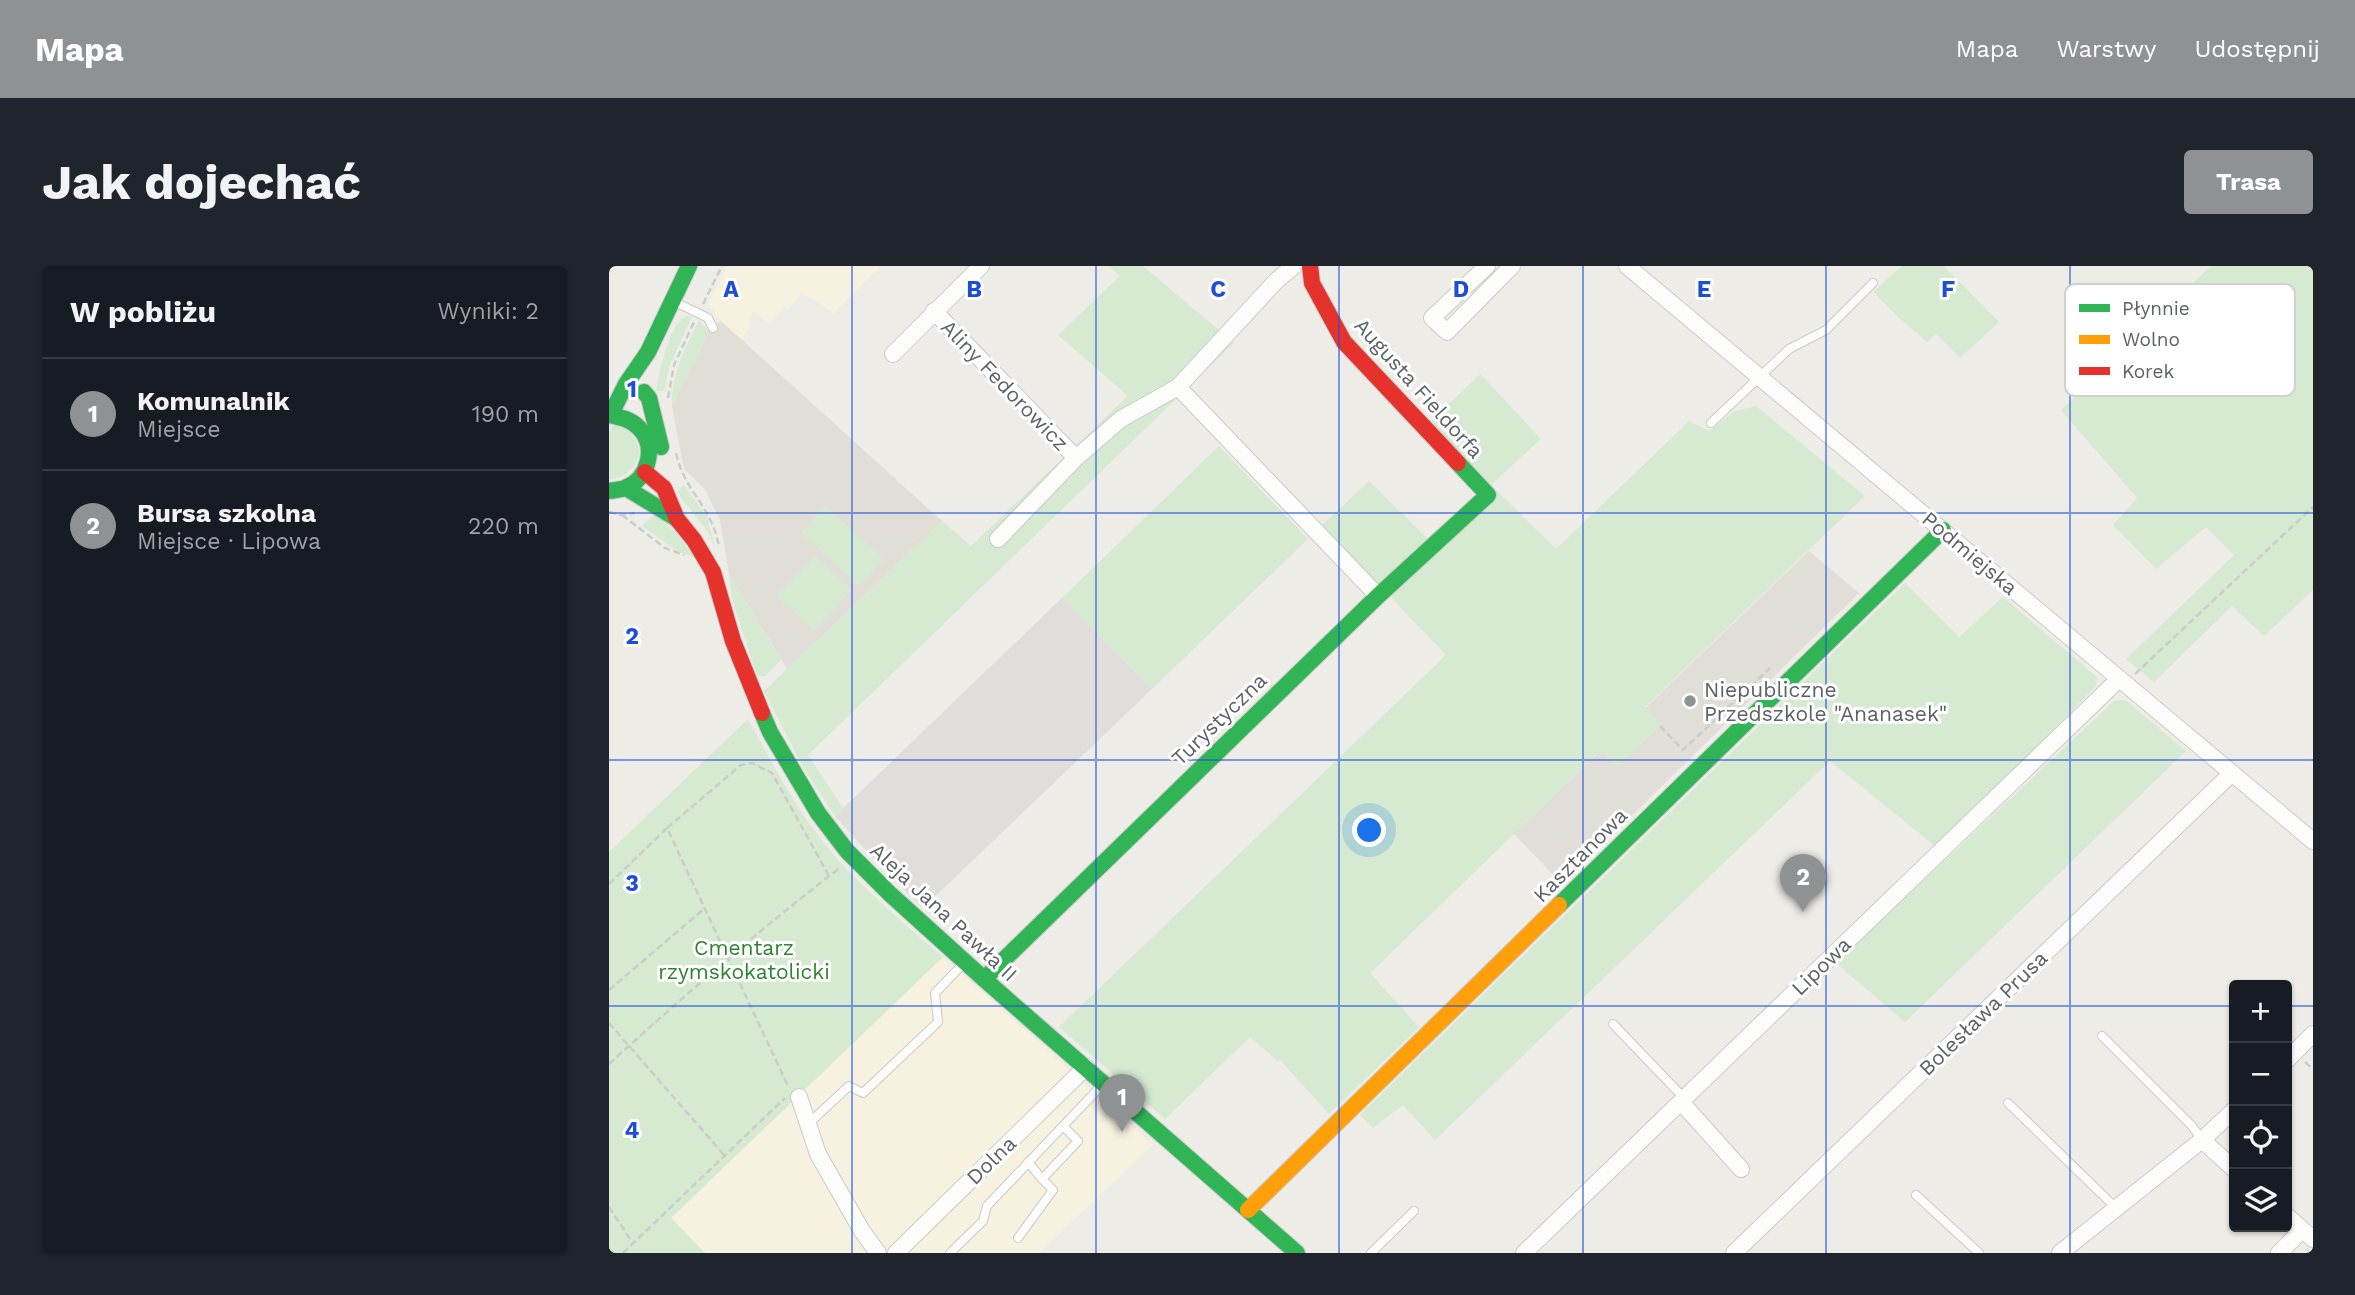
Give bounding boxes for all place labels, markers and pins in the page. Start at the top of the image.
place label: Niepubliczne Przedszkole "Ananasek" [1704,677,1947,726]
marker: Niepubliczne Przedszkole "Ananasek" [1682,693,1698,709]
pin: 2 [1780,854,1826,912]
pin: 1 [1099,1074,1145,1132]

